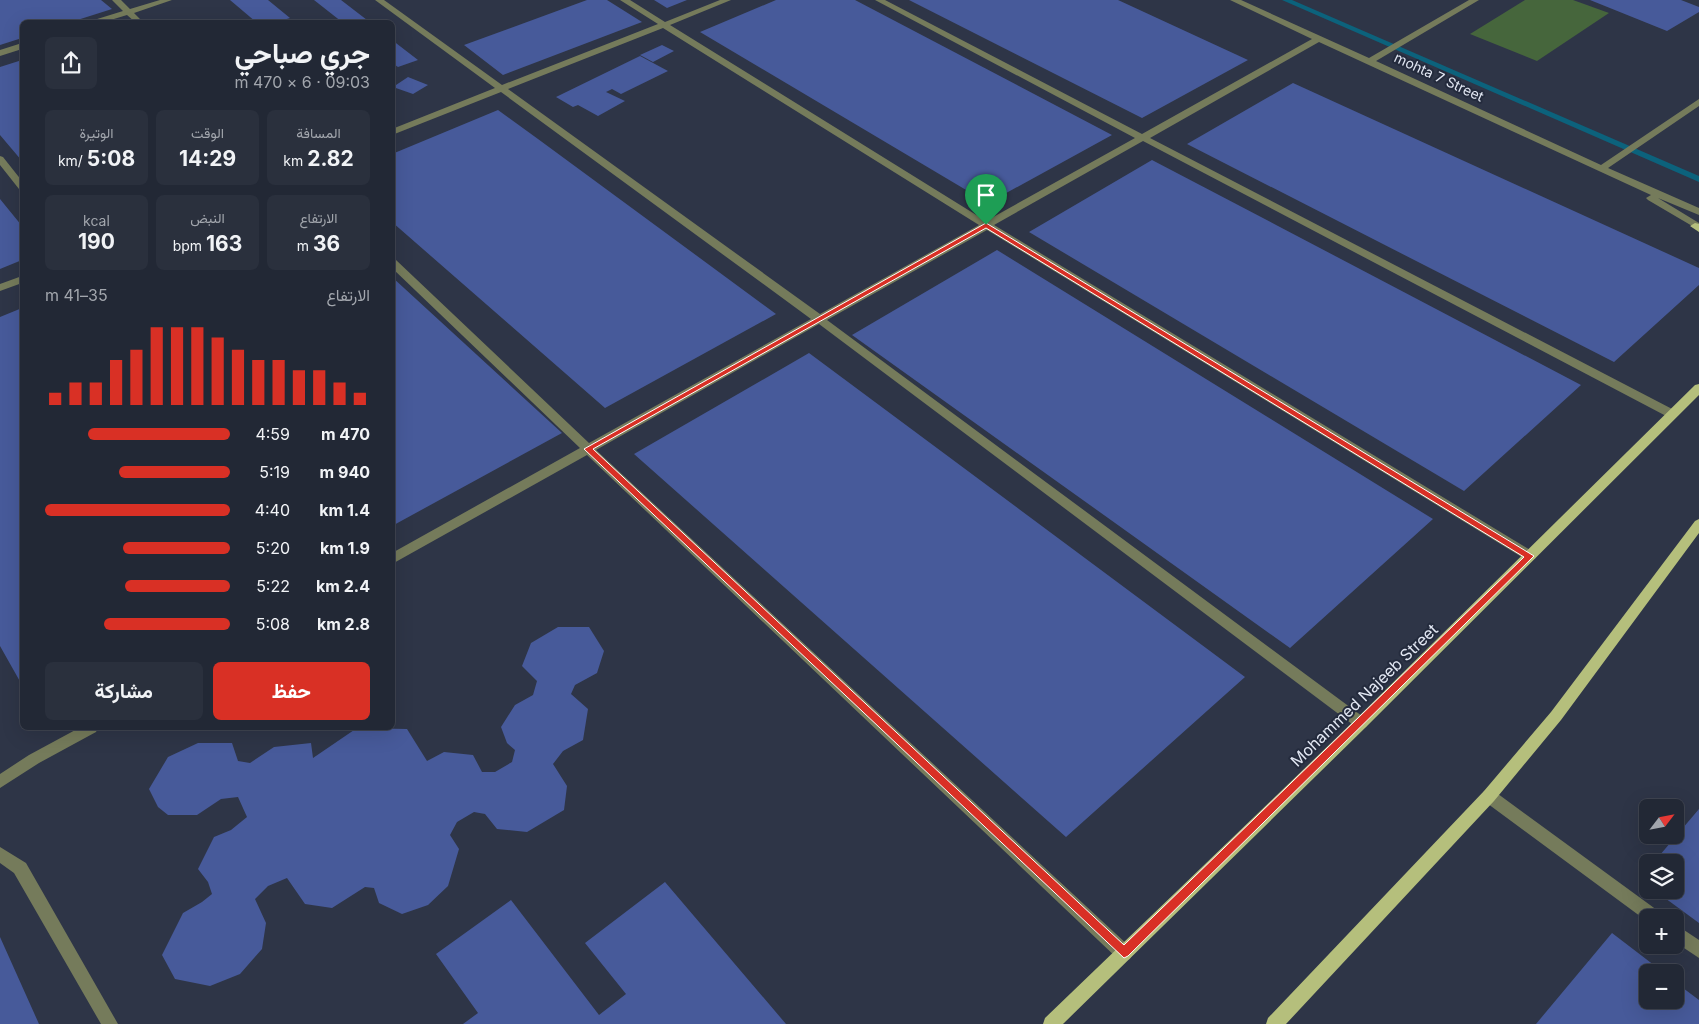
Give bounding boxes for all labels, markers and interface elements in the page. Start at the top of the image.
text: جري صباحي [234,36,370,70]
button: share [45,37,97,89]
street label: mohta 7 Street [1392,48,1487,105]
text: 09:03 · 6 × 470 m [235,72,370,92]
text: الوتيرة [79,124,114,141]
text: الوقت [191,124,224,141]
text: المسافة [296,124,341,141]
text: 5:08 [87,146,135,171]
text: 14:29 [179,146,236,171]
text: 2.82 [307,146,354,171]
text: /km [58,152,87,169]
text: km [283,152,307,169]
pin [965,174,1007,225]
icon: arrive [972,181,1000,209]
text: النبض [190,209,225,226]
text: الارتفاع [300,209,338,226]
text: kcal [83,212,110,229]
text: 190 [78,229,115,254]
text: 163 [206,231,242,256]
text: 36 [313,231,340,256]
text: bpm [173,237,206,254]
text: m [297,237,313,254]
text: 35–41 m [45,285,108,305]
text: الارتفاع [327,285,370,305]
text: 4:59 [255,424,290,444]
text: 470 m [321,424,370,444]
text: 5:19 [259,462,290,482]
text: 940 m [320,462,370,482]
text: 4:40 [255,500,290,520]
text: 1.4 km [319,500,370,520]
text: 5:20 [256,538,290,558]
text: 1.9 km [320,538,370,558]
text: 5:22 [256,576,290,596]
text: 2.4 km [316,576,370,596]
text: 5:08 [256,614,290,634]
text: 2.8 km [317,614,370,634]
street label: Mohammed Najeeb Street [1286,619,1442,771]
button: مشاركة [45,662,203,720]
button: حفظ [213,662,370,720]
north arrow [1639,799,1684,844]
map controls [1639,799,1684,1009]
button: layers [1639,854,1684,899]
button: + [1639,909,1684,954]
button: − [1639,964,1684,1009]

